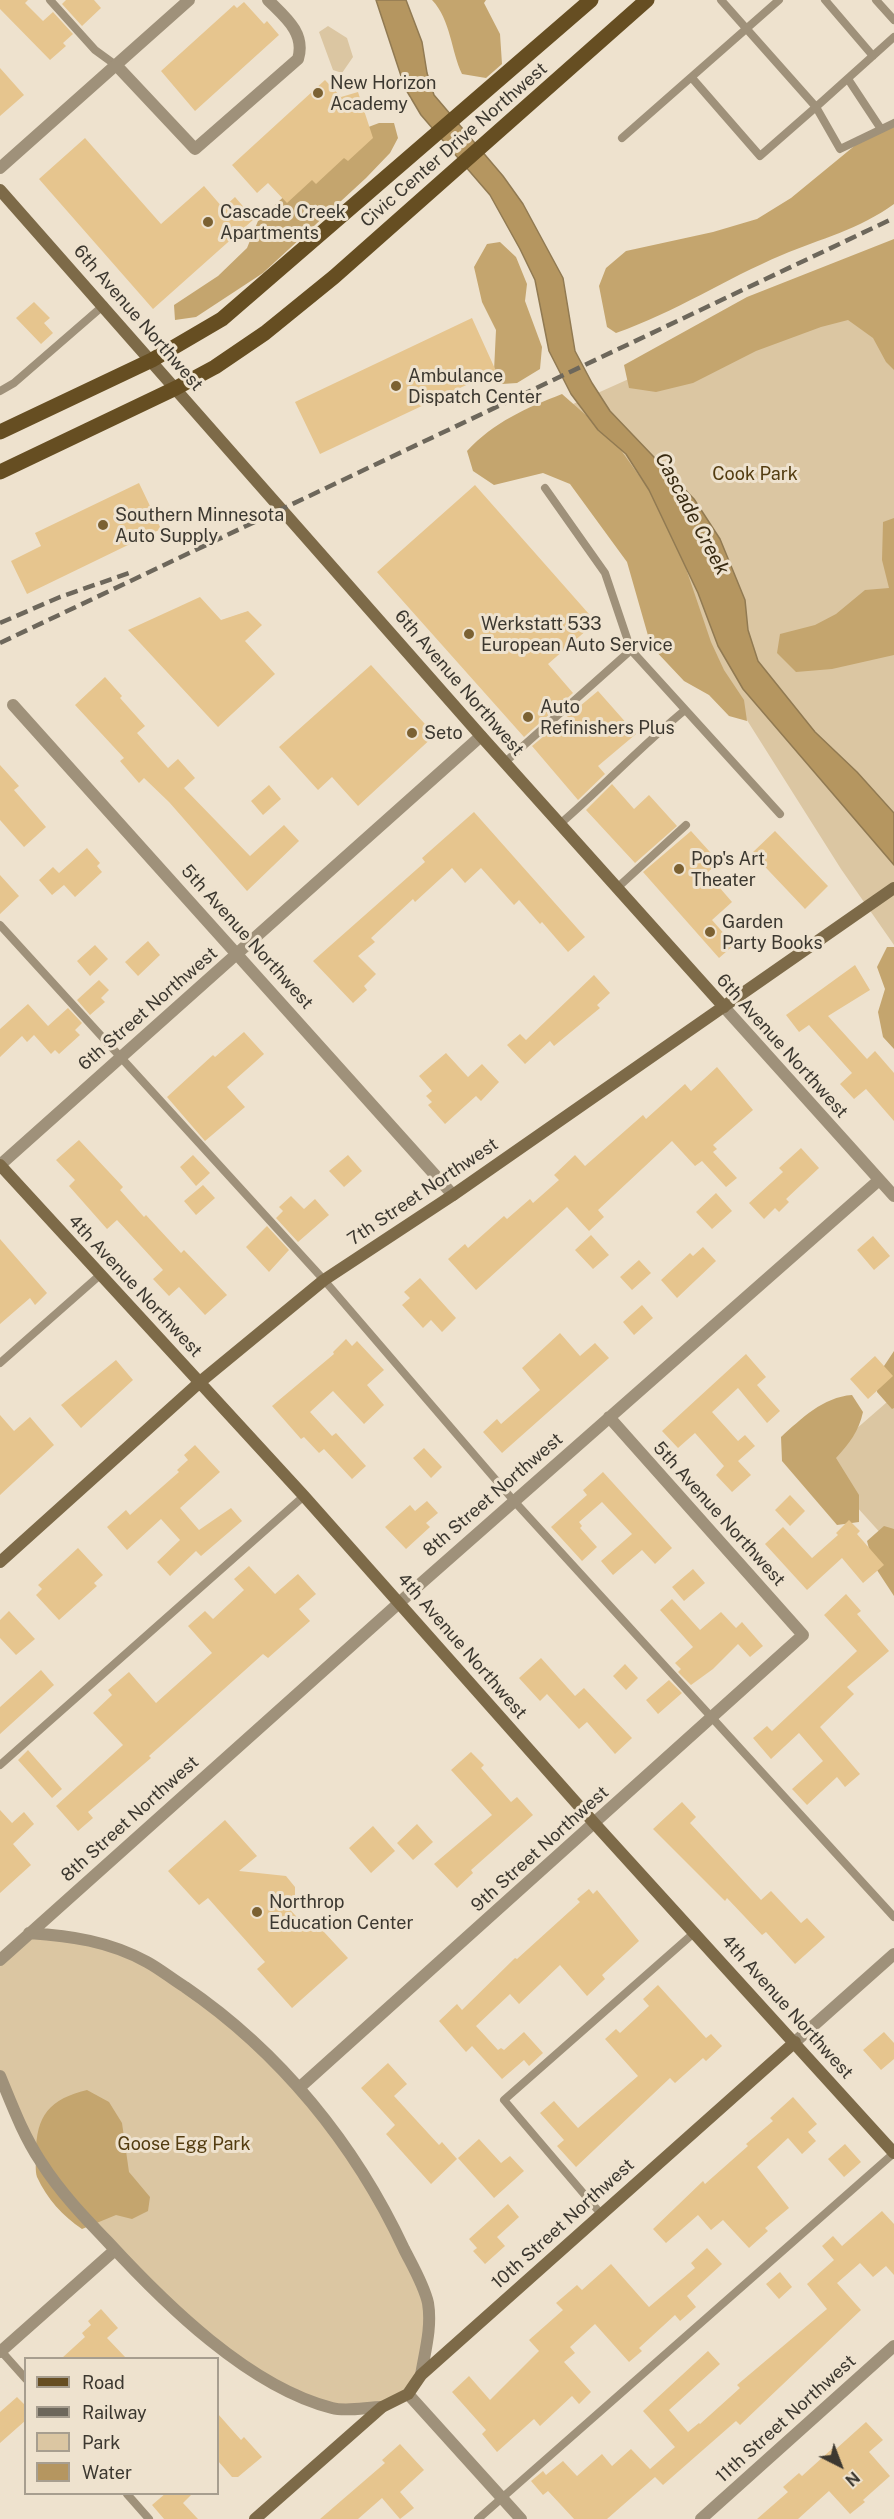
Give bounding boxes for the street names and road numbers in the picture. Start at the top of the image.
street label: Civic Center Drive Northwest [356,58,552,232]
street label: 6th Avenue Northwest [69,241,207,395]
street label: 6th Avenue Northwest [390,606,528,760]
street label: 5th Avenue Northwest [176,860,318,1014]
street label: 6th Street Northwest [74,943,222,1075]
street label: 6th Avenue Northwest [712,969,852,1123]
street label: 7th Street Northwest [344,1134,502,1250]
street label: 4th Avenue Northwest [63,1210,207,1362]
street label: 8th Street Northwest [419,1429,567,1561]
street label: 5th Avenue Northwest [648,1437,790,1591]
street label: 4th Avenue Northwest [393,1568,531,1724]
street label: 8th Street Northwest [57,1752,203,1886]
street label: 9th Street Northwest [467,1782,613,1916]
street label: 4th Avenue Northwest [717,1930,857,2084]
street label: 10th Street Northwest [487,2154,639,2294]
street label: 11th Street Northwest [712,2351,860,2487]

